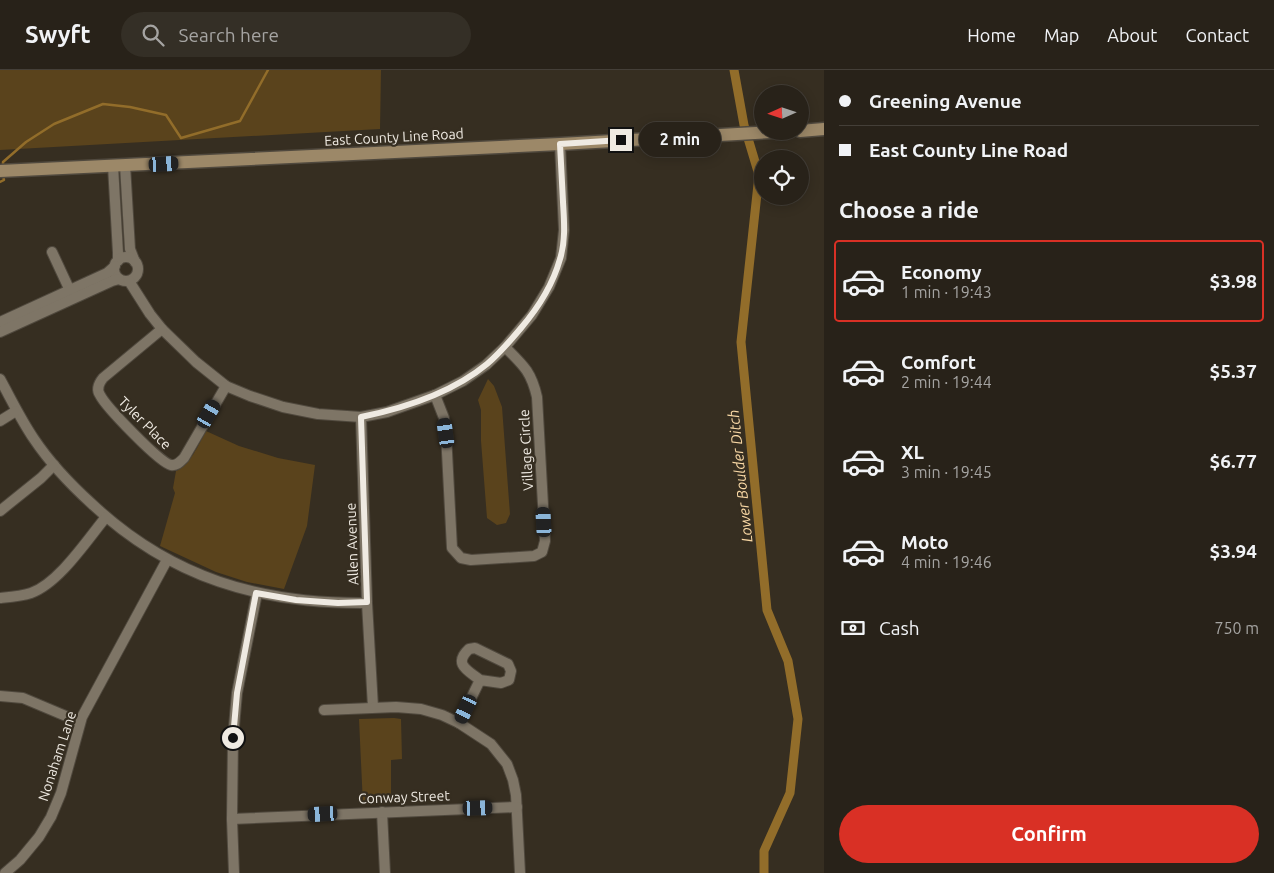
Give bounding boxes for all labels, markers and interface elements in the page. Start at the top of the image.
search box [121,12,471,57]
text: Swyft [25,21,91,48]
icon: search [139,21,167,49]
text: Search here [179,24,279,46]
text: Home [967,25,1016,45]
text: Map [1044,25,1079,45]
text: About [1107,25,1157,45]
text: Contact [1185,25,1249,45]
north arrow [754,85,809,140]
map controls [754,85,809,205]
text: Greening Avenue [869,90,1022,112]
callout: 2 min [638,122,721,158]
street label: East County Line Road [324,125,464,149]
route end [610,129,632,151]
text: 2 min [660,130,700,148]
text: East County Line Road [869,139,1068,161]
button: locate [754,150,809,205]
car [148,156,179,172]
text: Choose a ride [839,197,979,222]
icon: car [841,259,886,304]
text: Economy [901,261,982,283]
text: $3.98 [1209,270,1257,292]
text: 1 min · 19:43 [901,283,992,301]
icon: car [841,349,886,394]
text: Comfort [901,351,976,373]
text: $5.37 [1209,360,1257,382]
text: 2 min · 19:44 [901,373,992,391]
street label: Tyler Place [115,393,175,453]
car [195,397,222,431]
street label: Village Circle [516,409,536,491]
water label: Lower Boulder Ditch [725,409,755,543]
car [436,417,455,449]
icon: car [841,439,886,484]
text: XL [901,441,924,463]
text: $6.77 [1209,450,1257,472]
text: 3 min · 19:45 [901,463,992,481]
street label: Allen Avenue [343,502,361,586]
car [535,507,552,537]
icon: car [841,529,886,574]
text: Moto [901,531,949,553]
text: $3.94 [1209,540,1257,562]
text: 4 min · 19:46 [901,553,992,571]
icon: cash [839,614,867,642]
text: Cash [879,617,920,639]
text: 750 m [1214,619,1259,637]
car [452,692,479,726]
street label: Nonaham Lane [35,709,79,803]
route start [222,727,244,749]
street label: Conway Street [358,787,451,807]
car [462,800,493,816]
button: Confirm [839,805,1259,863]
car [307,806,338,822]

